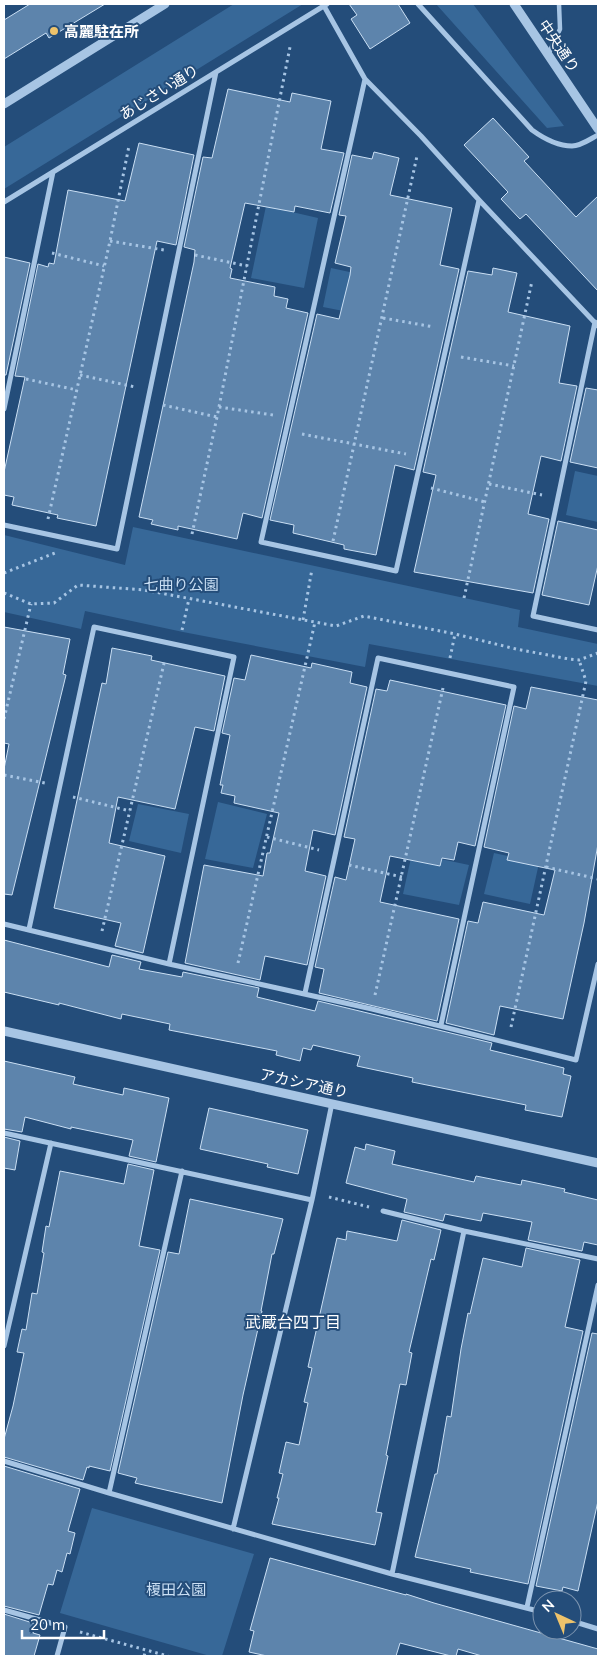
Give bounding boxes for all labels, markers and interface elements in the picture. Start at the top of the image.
street label: 中央通り [534,16,584,76]
place label: 高麗駐在所 [64,22,139,41]
marker: 高麗駐在所 [48,25,60,37]
street label: あじさい通り [116,60,202,124]
park label: 七曲り公園 [143,575,219,594]
street label: アカシア通り [258,1064,350,1102]
district label: 武蔵台四丁目 [245,1312,341,1332]
park label: 榎田公園 [146,1580,206,1599]
north arrow [532,1590,582,1640]
text: N [538,1596,558,1616]
scale bar [22,1608,105,1640]
text: 20 m [30,1615,65,1634]

